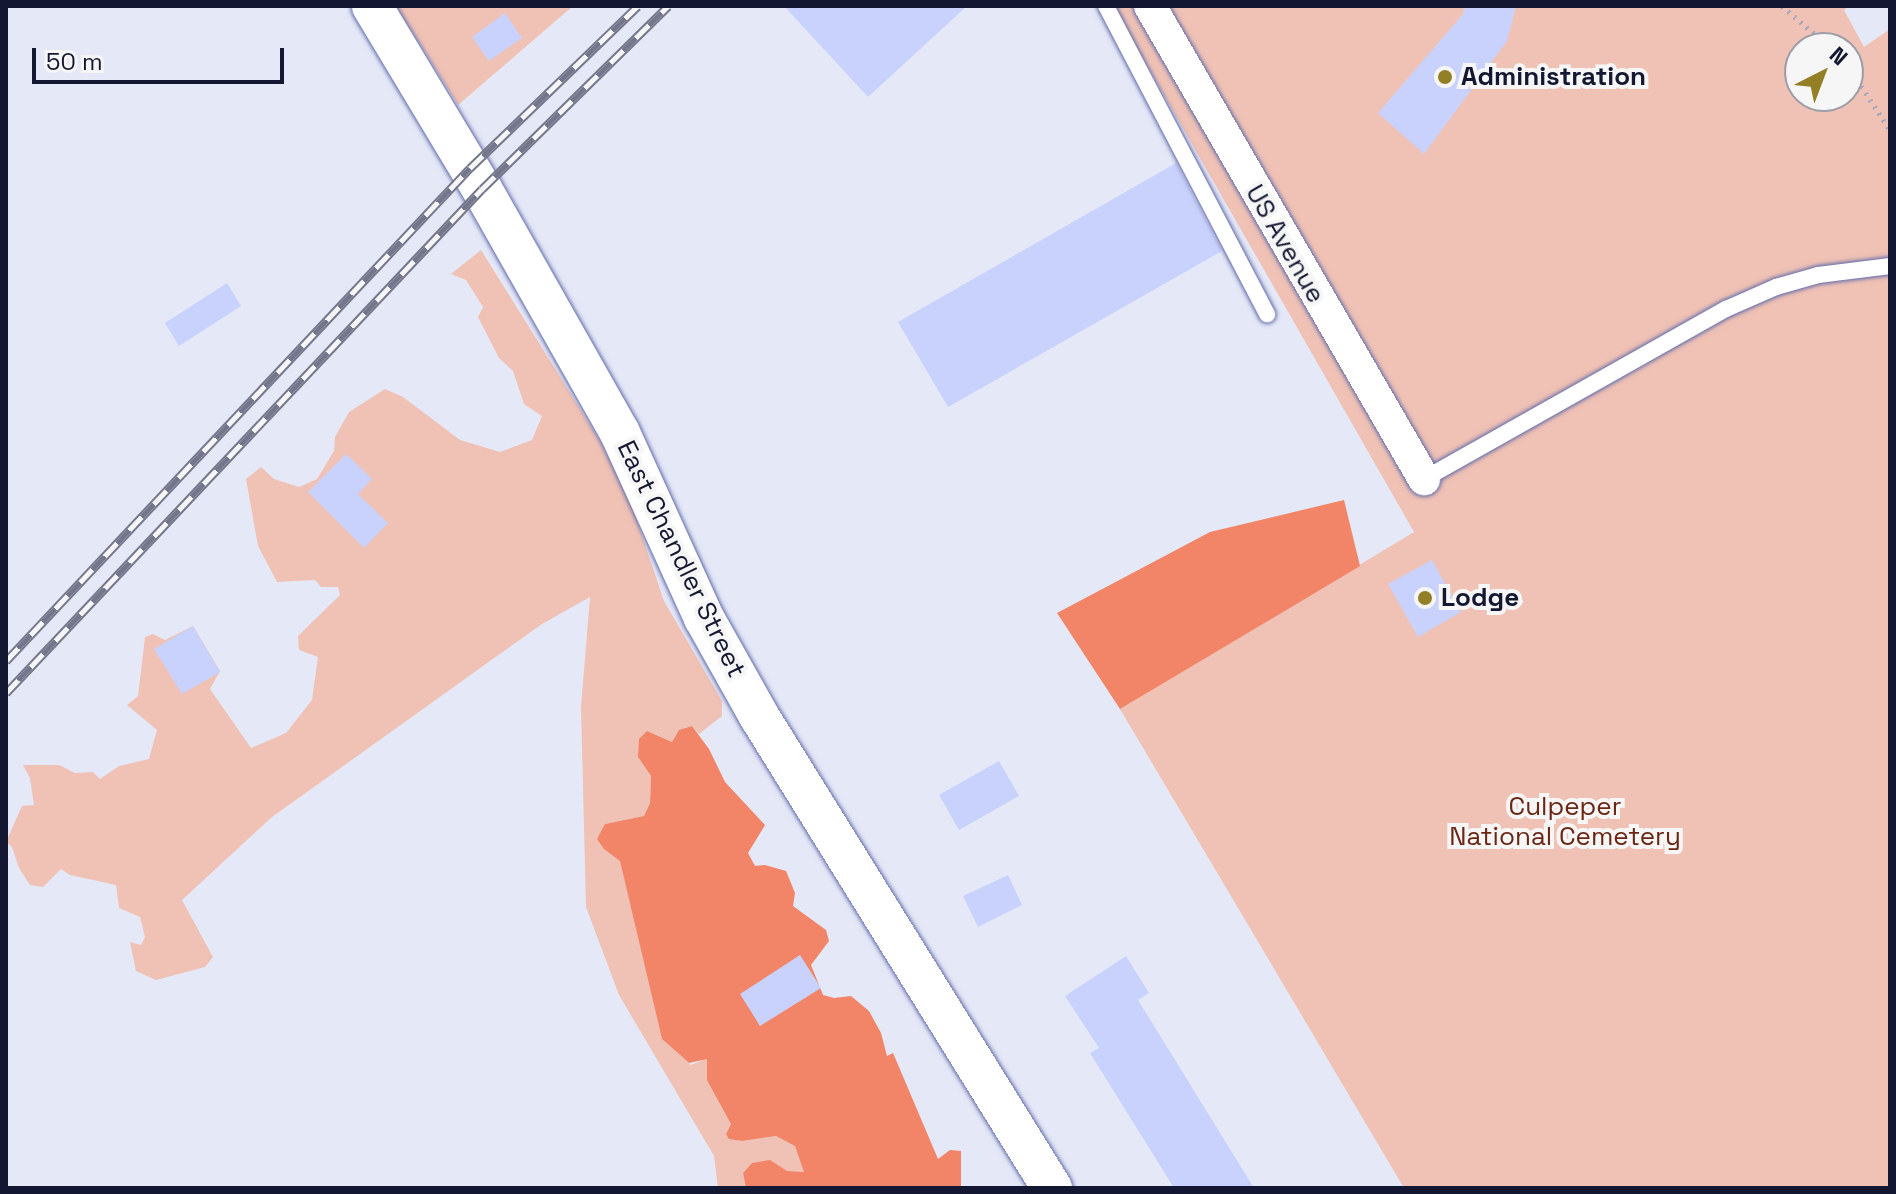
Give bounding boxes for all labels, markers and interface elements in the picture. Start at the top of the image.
scale bar [36,32,288,82]
north arrow [1784,32,1864,112]
text: N [1824,40,1854,71]
text: 50 m [46,46,103,77]
place label: Administration [1461,61,1646,93]
marker: Administration [1436,68,1454,86]
street label: US Avenue [1239,179,1331,309]
street label: East Chandler Street [610,436,752,682]
place label: Lodge [1441,582,1519,614]
marker: Lodge [1416,589,1434,607]
park label: Culpeper National Cemetery [1449,791,1681,852]

